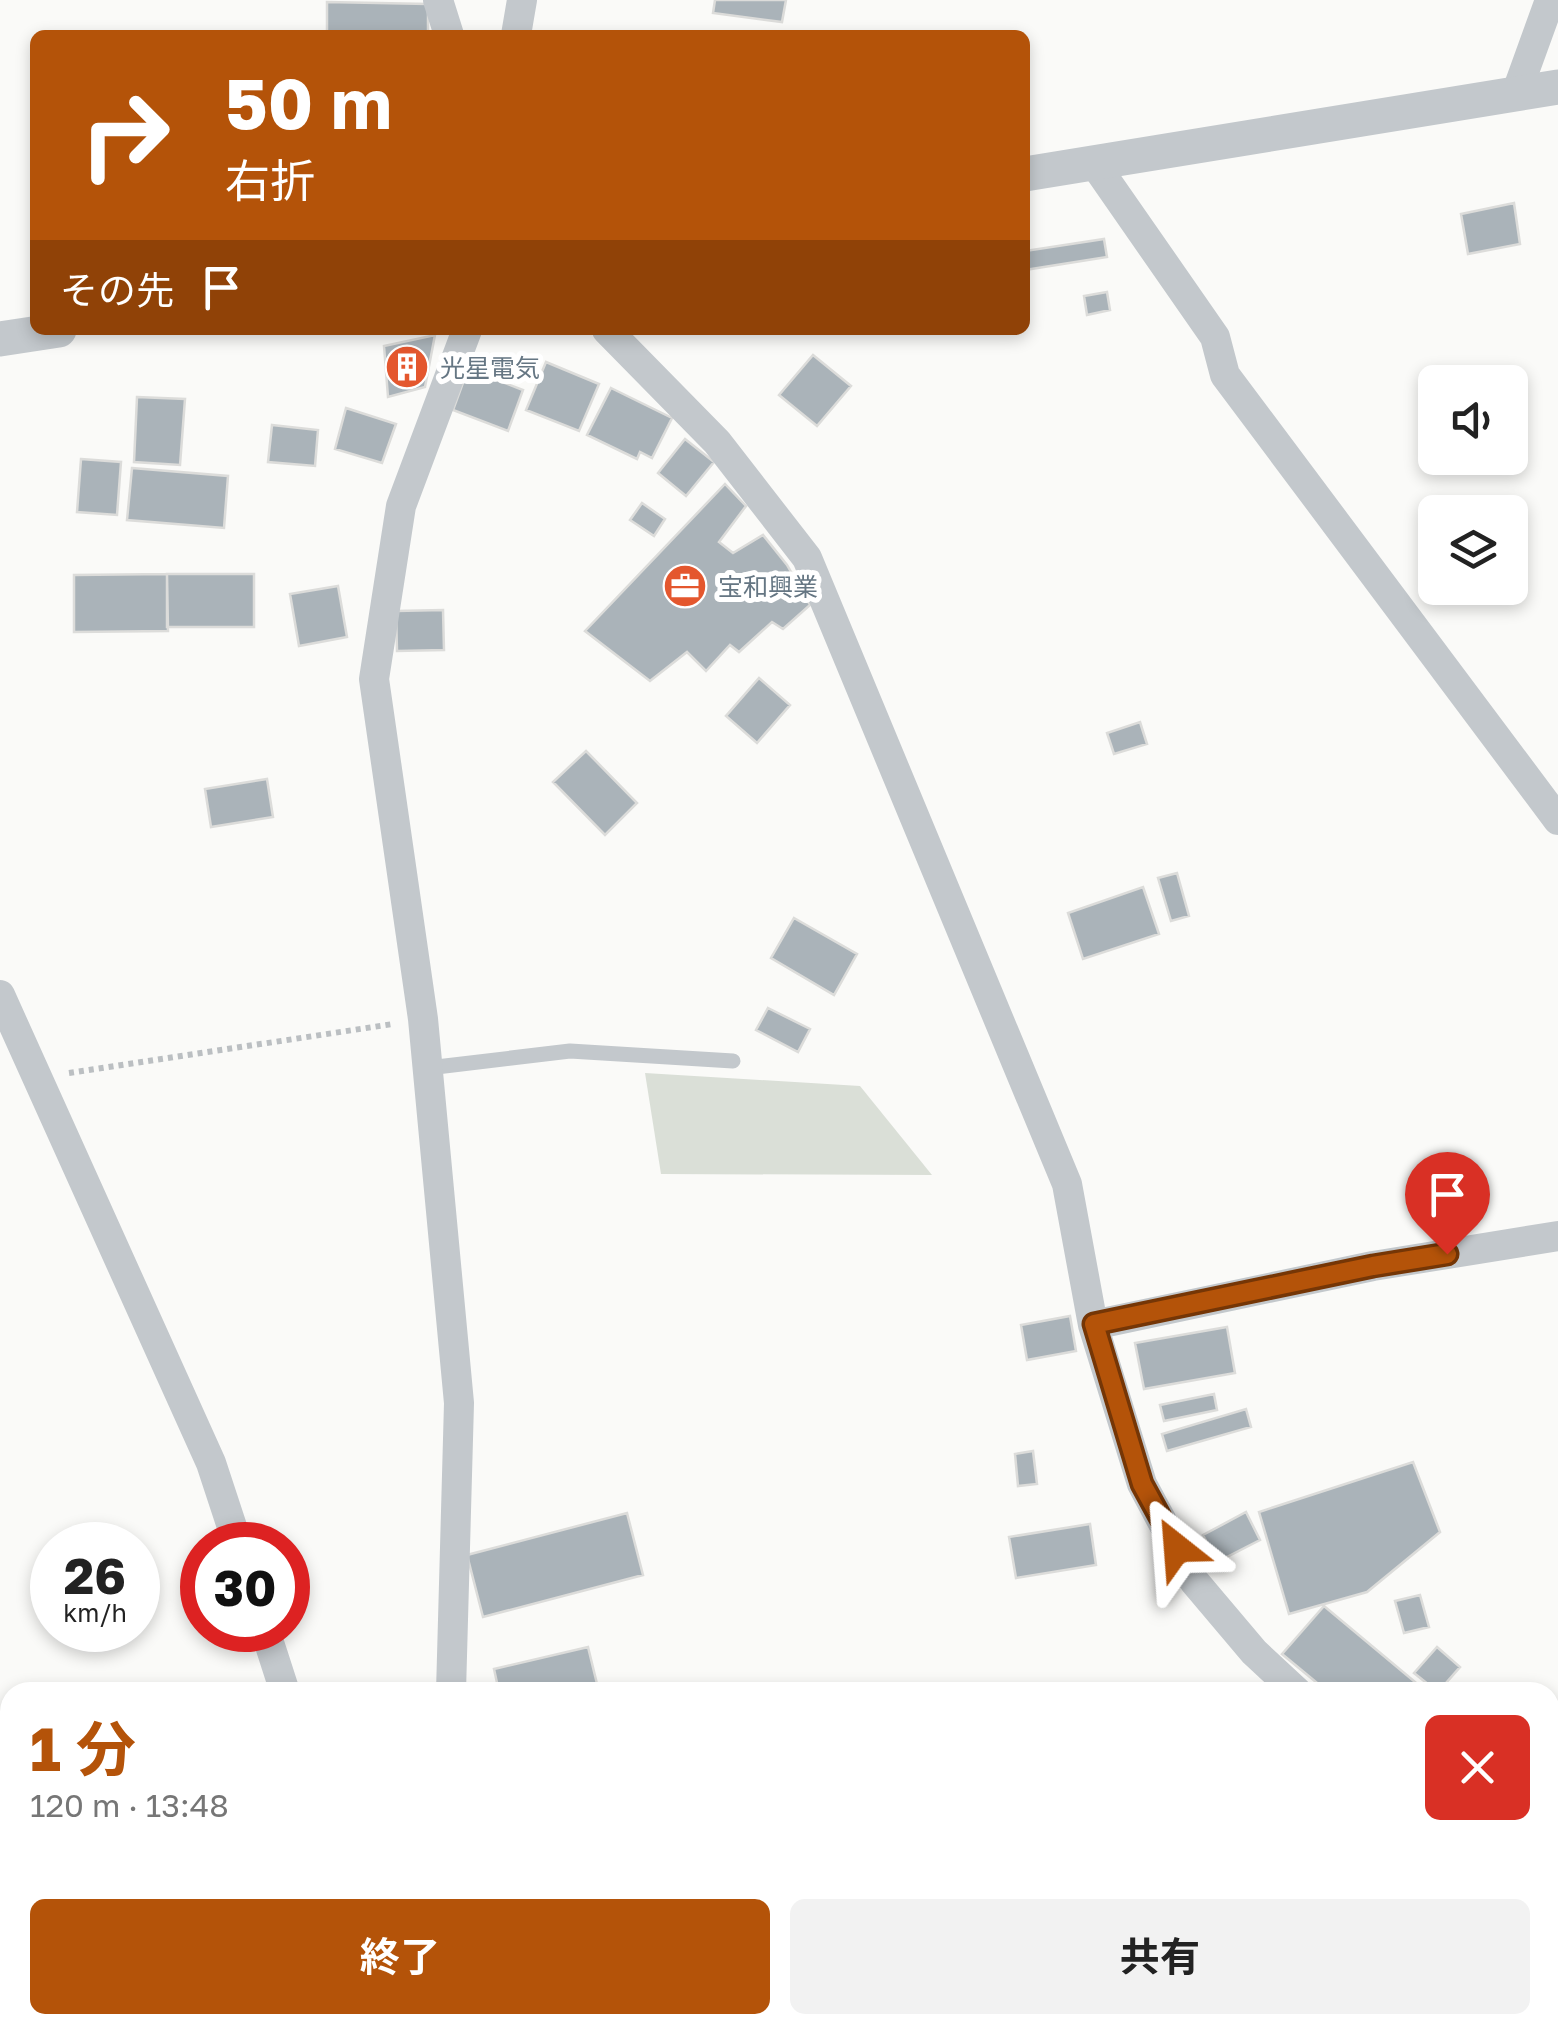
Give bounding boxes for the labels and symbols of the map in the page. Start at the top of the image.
building icon: 光星電気 [384,344,430,390]
place label: 光星電気 [440,352,540,383]
office icon: 宝和興業 [662,563,708,609]
place label: 宝和興業 [718,571,818,602]
pin [1405,1152,1490,1255]
position arrow [1125,1496,1229,1600]
speed limit sign: 30 [180,1522,310,1652]

